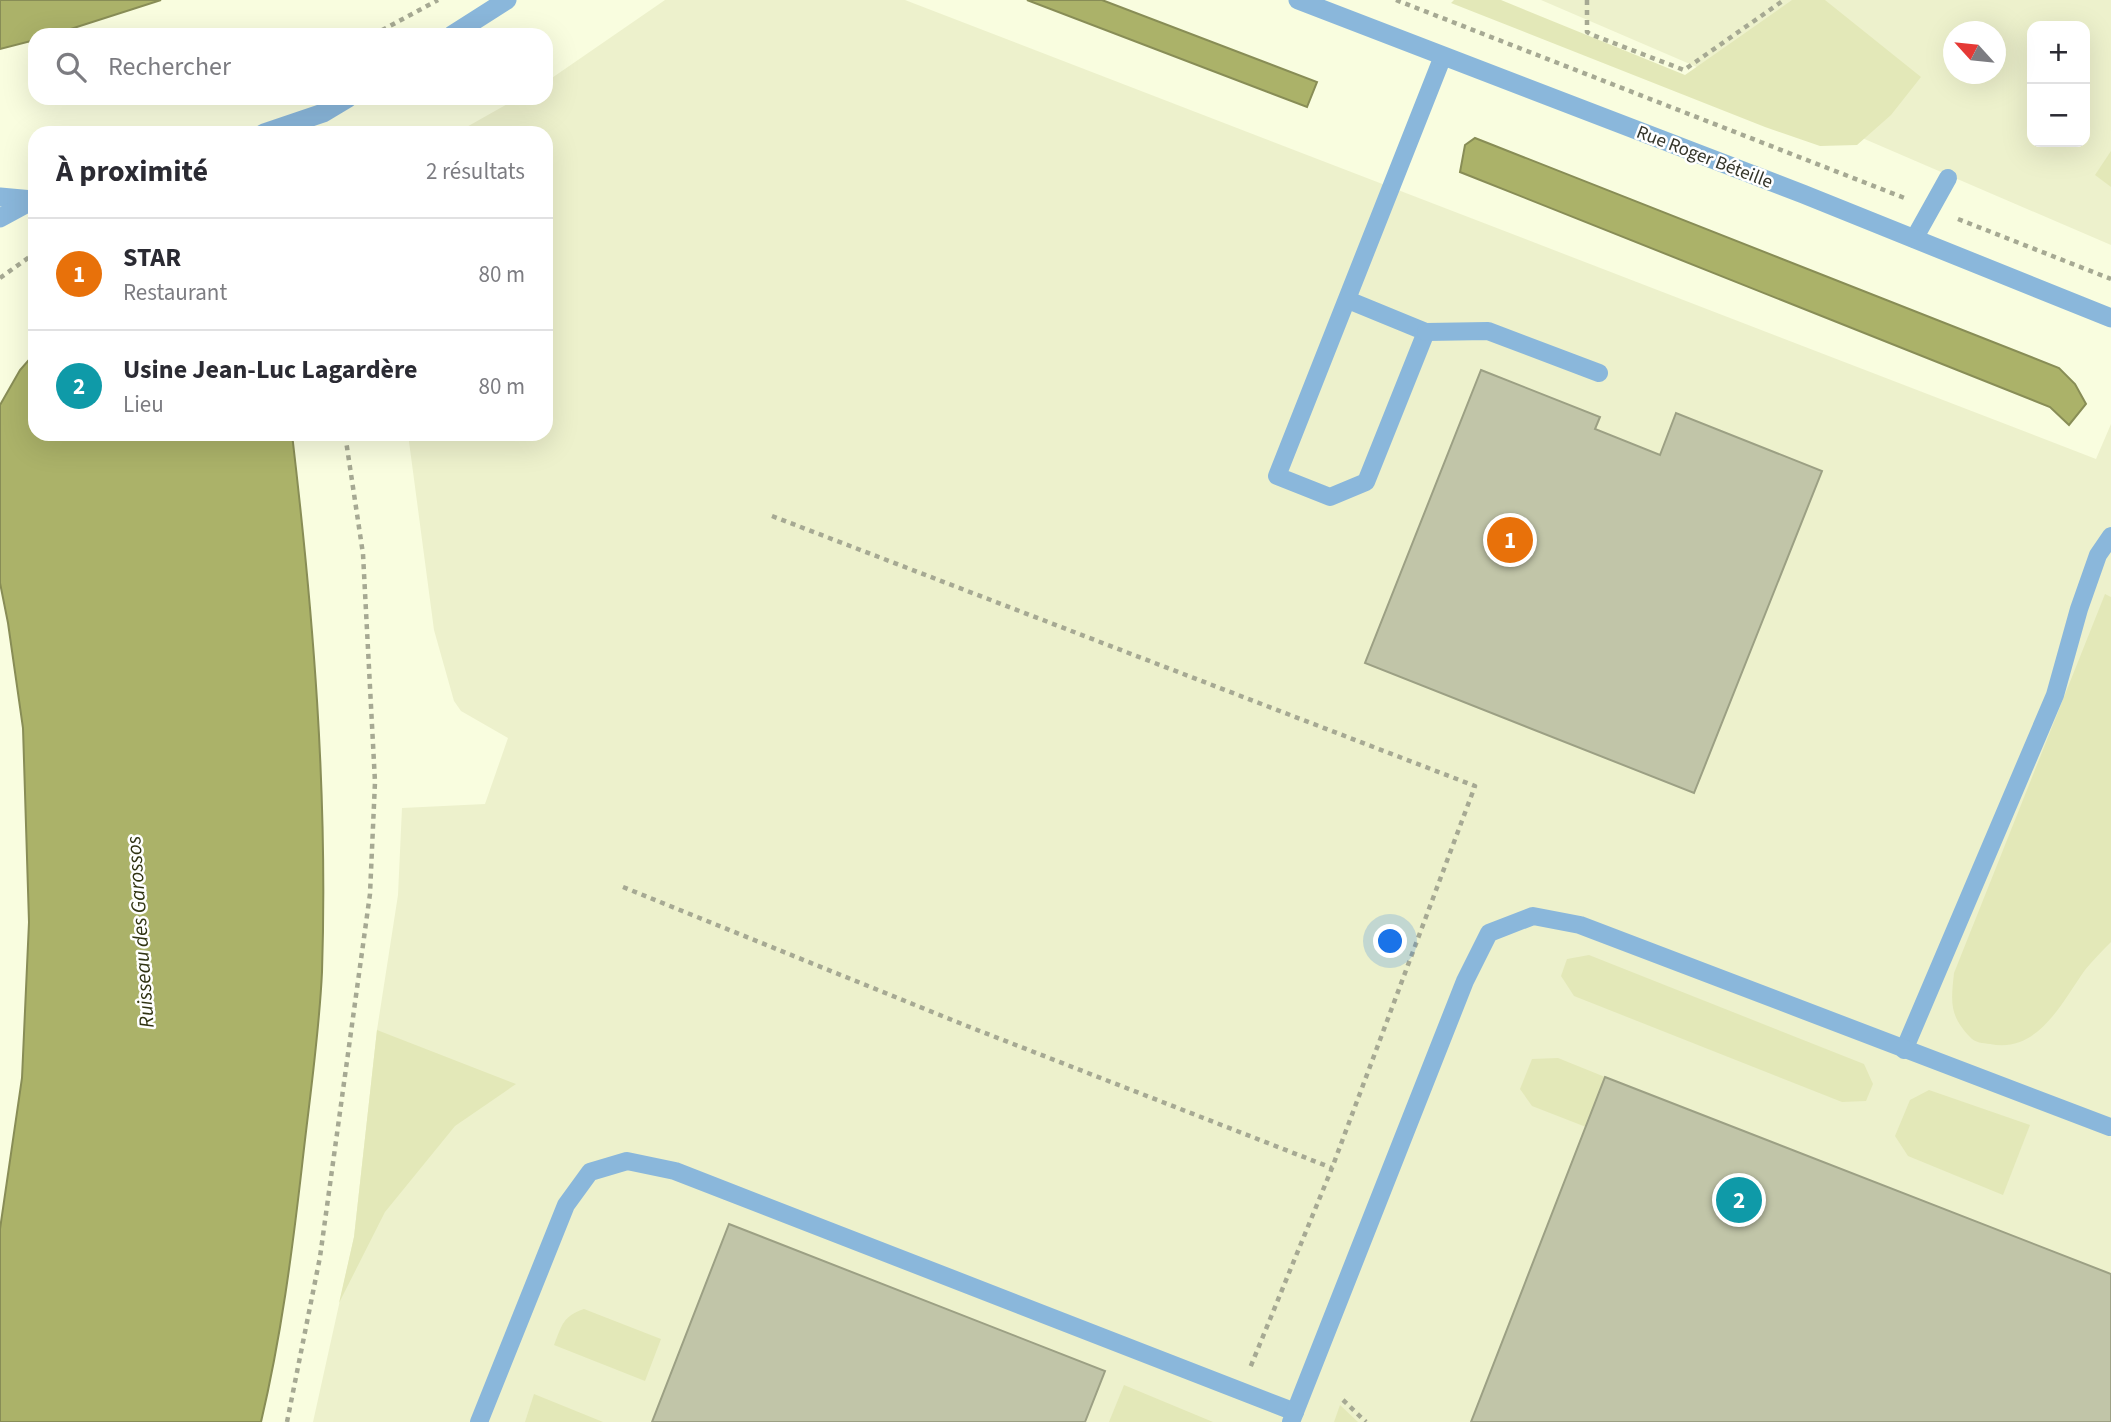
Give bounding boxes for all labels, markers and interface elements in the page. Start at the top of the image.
north arrow [1943,21,2006,84]
map controls [2027,21,2090,147]
button: + [2027,21,2090,84]
search box [28,28,553,105]
icon: search [52,48,90,86]
text: Rechercher [108,48,231,85]
button: − [2027,84,2090,147]
street label: Rue Roger Béteille [1632,119,1777,196]
text: À proximité [56,150,208,193]
text: 2 résultats [426,155,525,188]
text: STAR [123,239,181,276]
text: 1 [73,258,85,291]
text: 80 m [478,258,525,291]
text: Restaurant [123,276,227,309]
text: Usine Jean-Luc Lagardère [123,351,418,388]
text: 2 [73,370,85,403]
text: 80 m [478,370,525,403]
text: Lieu [123,388,164,421]
pin: 1 [1487,514,1533,566]
water label: Ruisseau des Garossos [118,835,162,1029]
your location [1373,924,1407,958]
pin: 2 [1716,1174,1762,1226]

